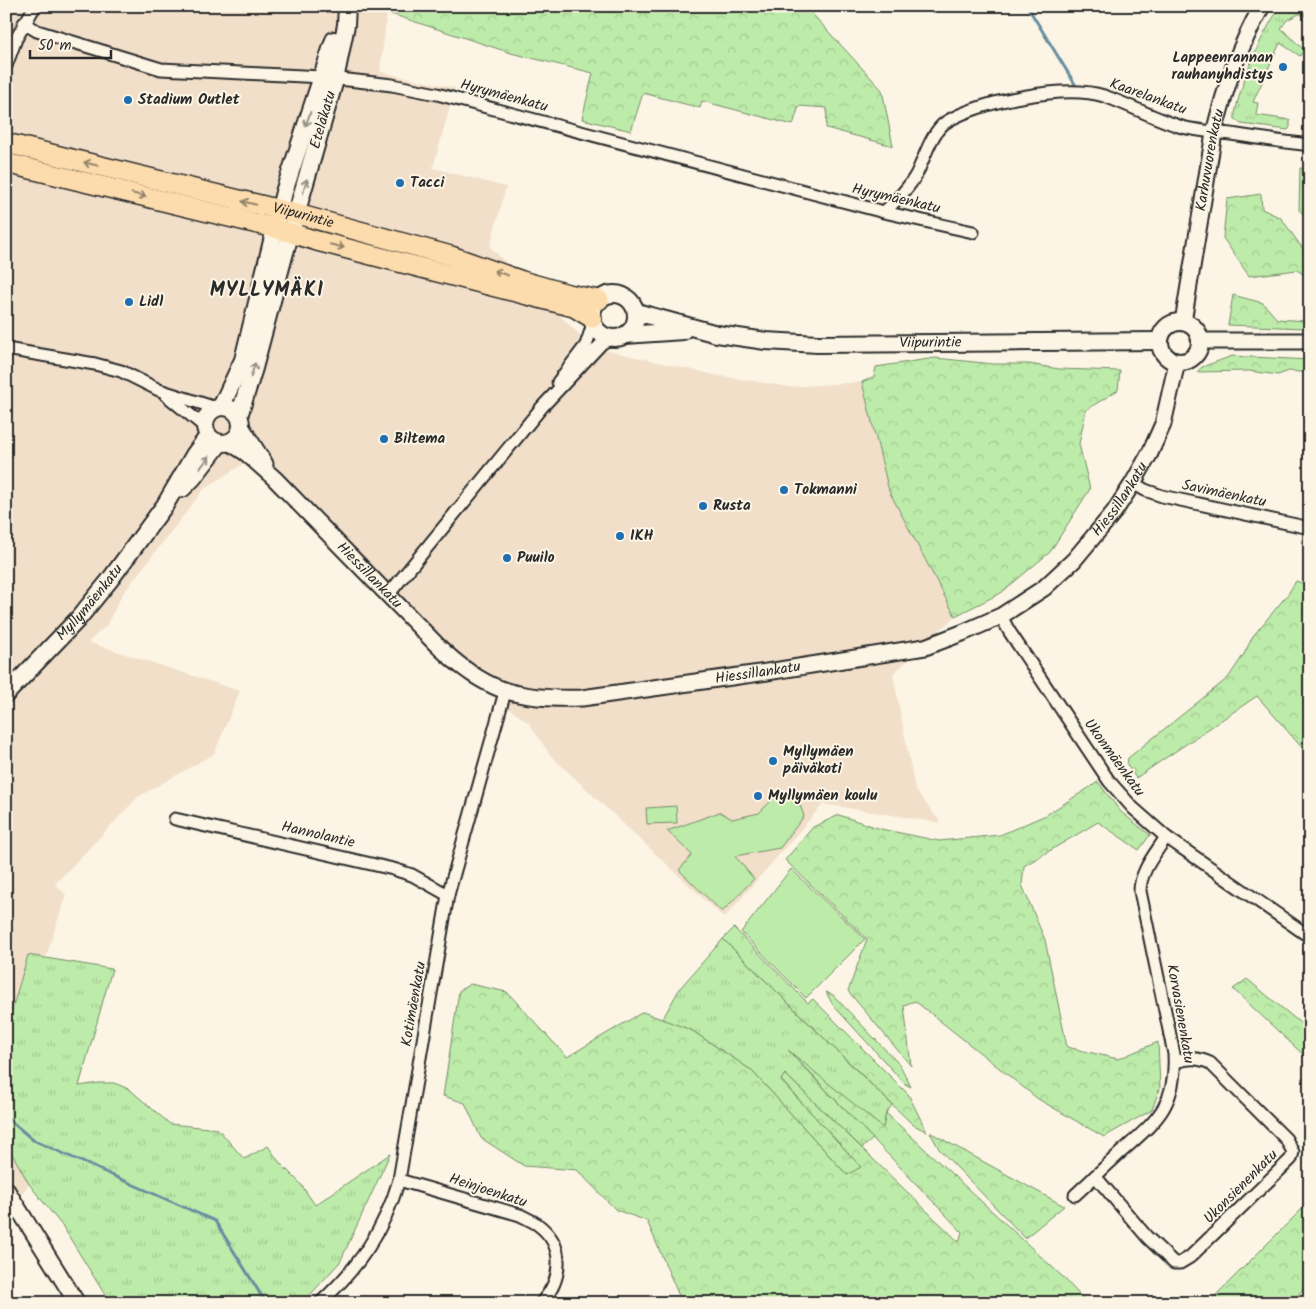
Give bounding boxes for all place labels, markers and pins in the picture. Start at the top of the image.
place label: Lappeenrannan rauhanyhdistys [1171,46,1273,87]
marker: Lappeenrannan rauhanyhdistys [1277,61,1289,73]
place label: Stadium Outlet [138,88,240,112]
marker: Stadium Outlet [122,94,134,106]
place label: Tacci [410,171,445,195]
marker: Tacci [394,177,406,189]
place label: Lidl [139,290,163,314]
marker: Lidl [123,296,135,308]
place label: Biltema [394,427,446,451]
marker: Biltema [378,433,390,445]
place label: Tokmanni [794,478,858,502]
marker: Tokmanni [778,484,790,496]
place label: Rusta [713,494,751,518]
marker: Rusta [697,500,709,512]
place label: IKH [630,524,654,548]
marker: IKH [614,530,626,542]
place label: Puuilo [517,546,555,570]
marker: Puuilo [501,552,513,564]
place label: Myllymäen päiväkoti [782,740,854,781]
marker: Myllymäen päiväkoti [767,755,779,767]
place label: Myllymäen koulu [768,784,878,808]
marker: Myllymäen koulu [752,790,764,802]

